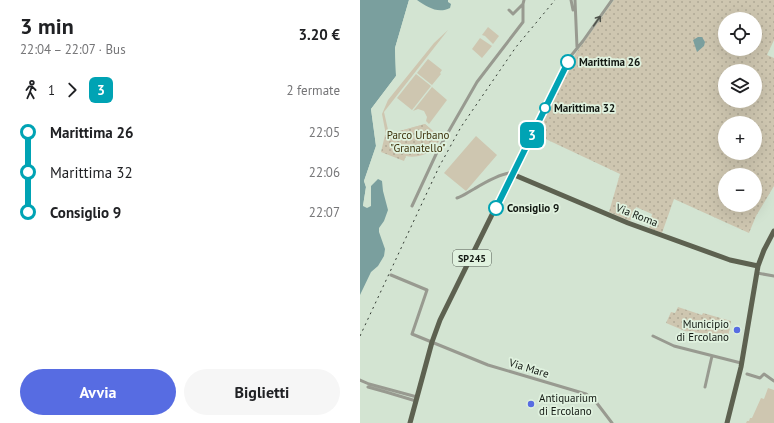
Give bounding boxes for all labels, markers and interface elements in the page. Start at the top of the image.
text: 3 min [20,12,74,40]
map controls [718,12,762,212]
button: locate [718,12,762,56]
one-way arrow [593,15,601,26]
text: 3.20 € [298,25,340,44]
text: 22:04 – 22:07 · Bus [20,41,126,58]
marker: Marittima 26 [560,54,576,70]
place label: Marittima 26 [579,55,640,69]
button: layers [718,64,762,108]
icon: walk [20,79,42,101]
icon: forward [61,79,83,101]
text: 3 [97,81,105,99]
text: 1 [48,82,55,99]
text: 2 fermate [287,82,340,99]
place label: Marittima 32 [554,101,615,115]
marker: Marittima 32 [539,102,551,114]
button: + [718,116,762,160]
line badge: 3 [519,122,545,148]
text: Marittima 26 [50,123,133,142]
text: 22:05 [309,124,340,141]
text: 3 [528,126,536,144]
park label: Parco Urbano "Granatello" [387,128,449,155]
text: Marittima 32 [50,163,133,182]
text: 22:06 [309,164,340,181]
button: − [718,168,762,212]
marker: Consiglio 9 [488,200,504,216]
street label: Via Roma [613,200,660,229]
place label: Consiglio 9 [507,201,559,215]
text: Consiglio 9 [50,203,121,222]
text: 22:07 [309,204,340,221]
road number: SP245 [453,250,491,266]
place label: Municipio di Ercolano [676,317,729,344]
marker: Municipio di Ercolano [732,325,742,335]
street label: Via Mare [506,355,551,381]
button: Avvia [20,369,176,415]
button: Biglietti [184,369,340,415]
place label: Antiquarium di Ercolano [539,391,597,418]
marker: Antiquarium di Ercolano [526,399,536,409]

